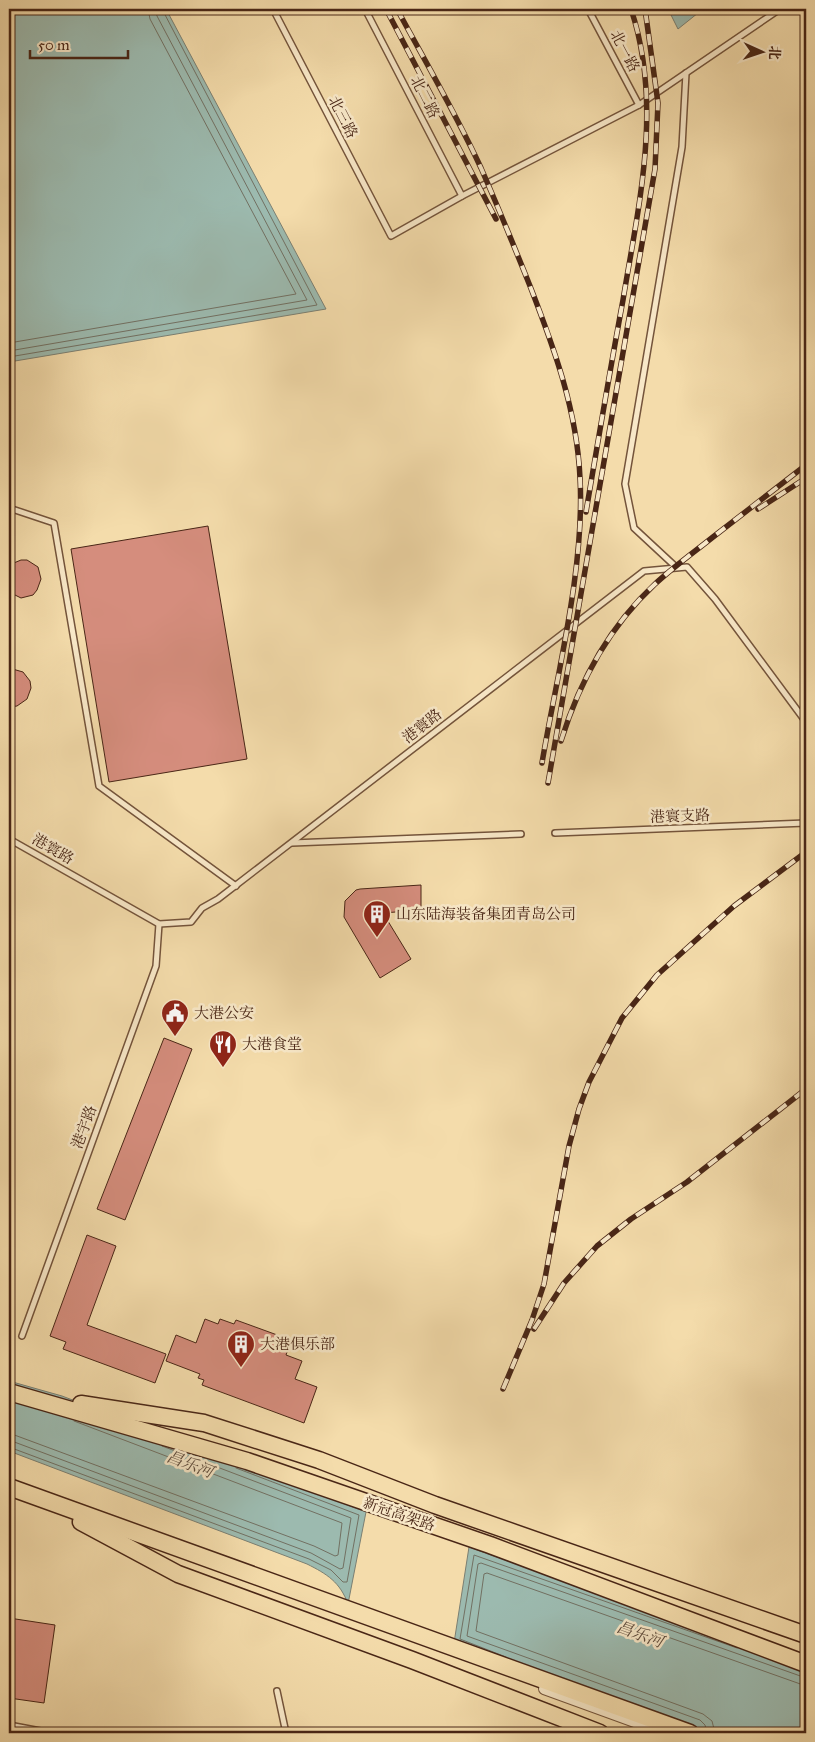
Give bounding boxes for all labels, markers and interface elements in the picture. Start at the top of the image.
street label: 北一路 [606,27,644,75]
scale bar [30,28,128,60]
north arrow [738,28,788,78]
text: 50 m [38,36,70,54]
text: 北 [766,45,783,60]
street label: 北二路 [407,73,443,121]
street label: 北三路 [325,93,361,141]
street label: 港寰路 [399,705,445,747]
street label: 港寰支路 [650,806,710,826]
street label: 港寰路 [29,830,77,868]
building icon: 山东陆海装备集团青岛公司 [362,899,392,938]
place label: 山东陆海装备集团青岛公司 [396,905,576,923]
public building icon: 大港公安 [160,998,190,1037]
place label: 大港公安 [194,1004,254,1022]
restaurant icon: 大港食堂 [208,1029,238,1068]
place label: 大港食堂 [242,1035,302,1053]
street label: 港宇路 [68,1103,100,1151]
building icon: 大港俱乐部 [226,1329,256,1368]
place label: 大港俱乐部 [260,1335,335,1353]
water label: 昌乐河 [164,1447,219,1483]
street label: 新冠高架路 [361,1493,437,1535]
water label: 昌乐河 [614,1617,669,1652]

